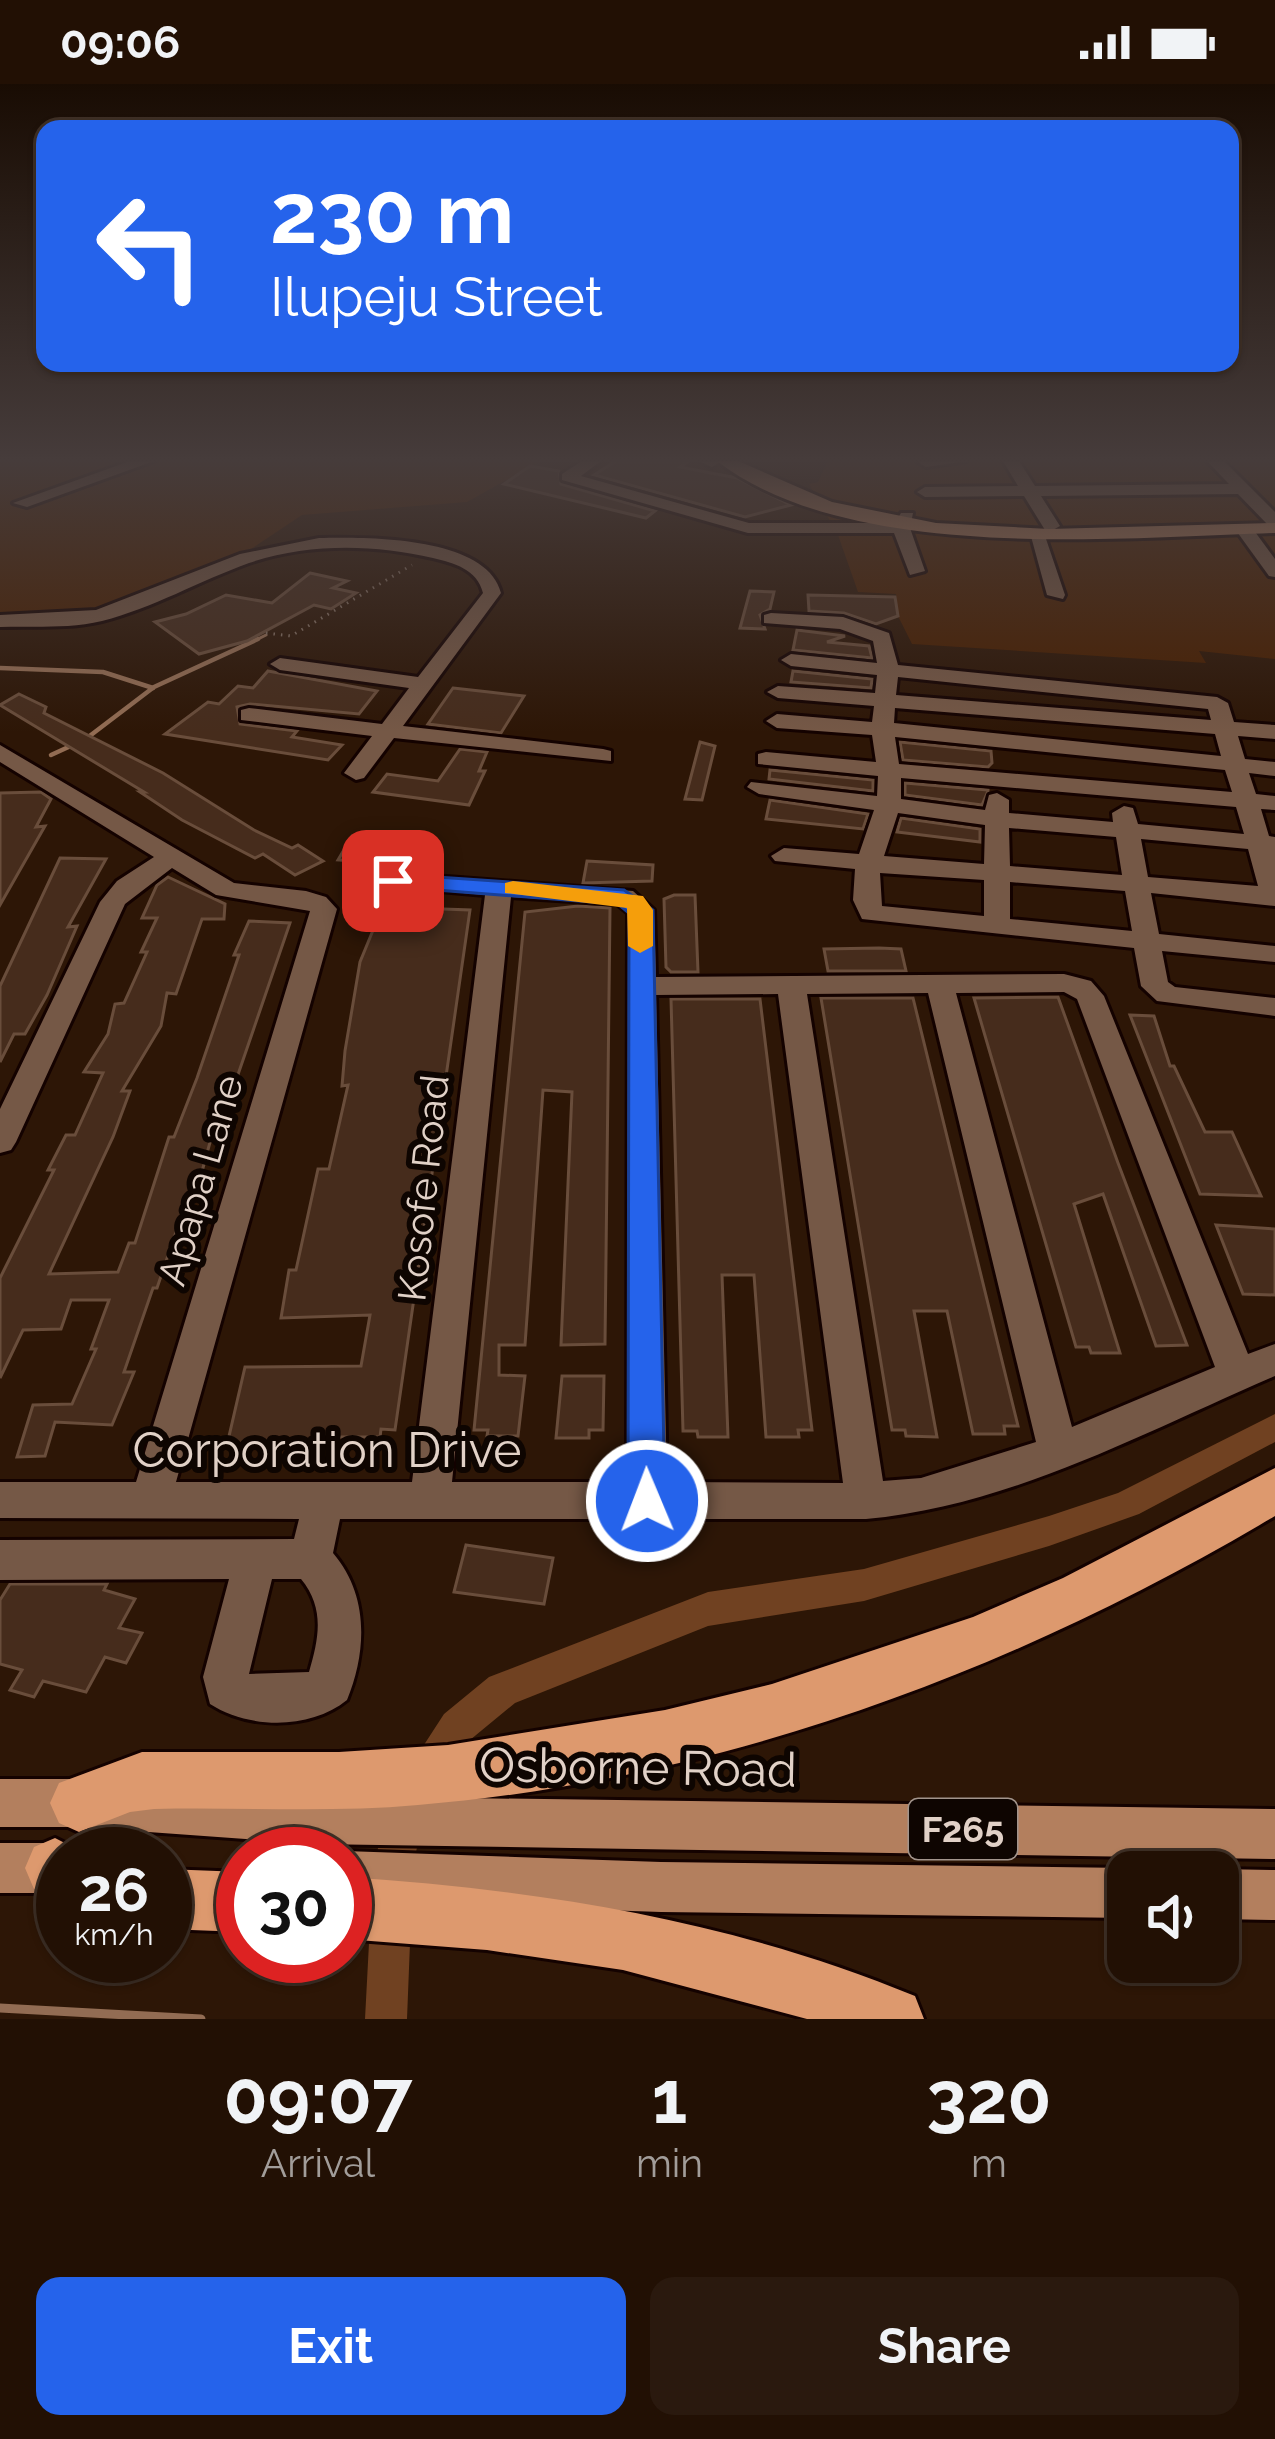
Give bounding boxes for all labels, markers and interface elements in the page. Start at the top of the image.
text: 09:06 [60,16,180,69]
text: 230 m [270,164,514,263]
icon: left [72,168,228,324]
text: Ilupeju Street [270,265,603,329]
pin [342,830,444,932]
icon: arrive [360,848,426,914]
street label: Apapa Lane [148,1070,252,1290]
street label: Kosofe Road [388,1073,458,1303]
street label: Corporation Drive [132,1422,522,1478]
position arrow [584,1438,710,1564]
street label: Osborne Road [479,1736,797,1798]
road number: F265 [909,1799,1017,1859]
speed limit sign: 30 [216,1827,372,1983]
map controls [1107,1851,1239,1983]
button: sound [1107,1851,1239,1983]
text: 26 [79,1855,149,1925]
text: km/h [74,1917,154,1952]
text: 09:07 [223,2055,412,2140]
text: 1 [652,2055,687,2140]
text: 320 [927,2055,1052,2140]
text: Arrival [261,2140,375,2186]
text: min [636,2140,703,2186]
text: m [971,2140,1007,2186]
button: Exit [36,2277,626,2415]
button: Share [650,2277,1239,2415]

